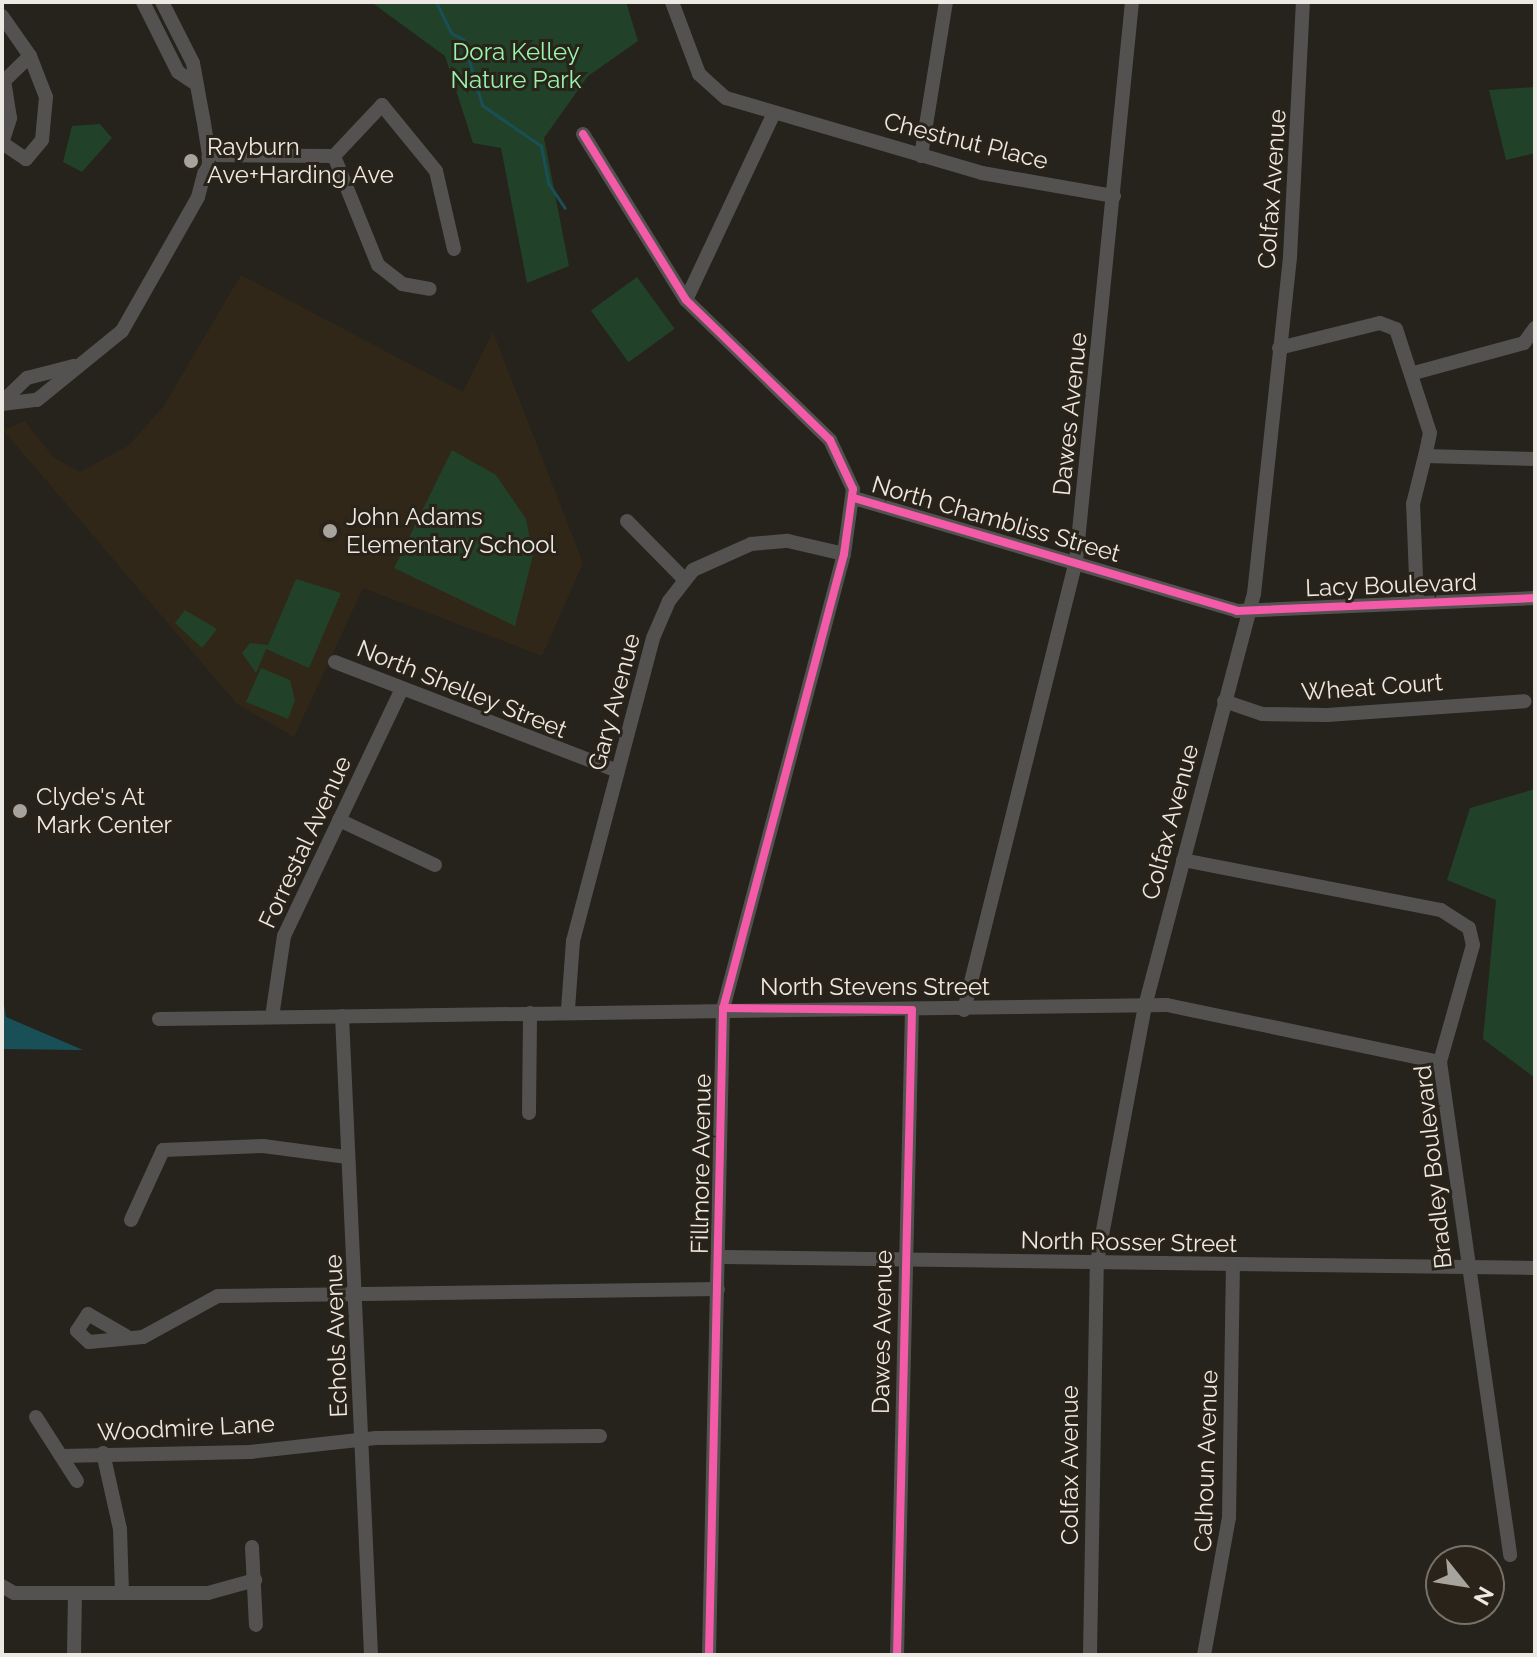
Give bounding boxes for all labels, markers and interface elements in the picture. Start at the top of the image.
park label: Dora Kelley Nature Park [451,38,581,94]
street label: Chestnut Place [881,107,1051,175]
street label: Colfax Avenue [1252,108,1292,270]
place label: Rayburn Ave+Harding Ave [207,133,395,189]
marker: Rayburn Ave+Harding Ave [182,152,200,170]
street label: Dawes Avenue [1047,331,1093,497]
street label: North Chambliss Street [868,470,1124,568]
place label: John Adams Elementary School [346,503,557,559]
marker: John Adams Elementary School [321,522,339,540]
street label: Lacy Boulevard [1304,568,1478,602]
street label: Gary Avenue [582,630,646,774]
street label: North Shelley Street [353,634,571,744]
street label: Wheat Court [1300,668,1444,706]
street label: Colfax Avenue [1135,741,1205,903]
street label: Forrestal Avenue [252,751,358,933]
place label: Clyde's At Mark Center [36,783,172,839]
marker: Clyde's At Mark Center [11,802,29,820]
street label: North Stevens Street [760,973,990,1001]
street label: Bradley Boulevard [1408,1063,1458,1271]
street label: Fillmore Avenue [685,1073,717,1255]
street label: North Rosser Street [1020,1226,1238,1258]
street label: Dawes Avenue [866,1249,898,1415]
street label: Echols Avenue [319,1253,353,1419]
street label: Calhoun Avenue [1188,1369,1224,1553]
street label: Colfax Avenue [1056,1385,1084,1545]
street label: Woodmire Lane [97,1409,275,1447]
north arrow [1425,1545,1505,1625]
text: N [1469,1582,1500,1610]

